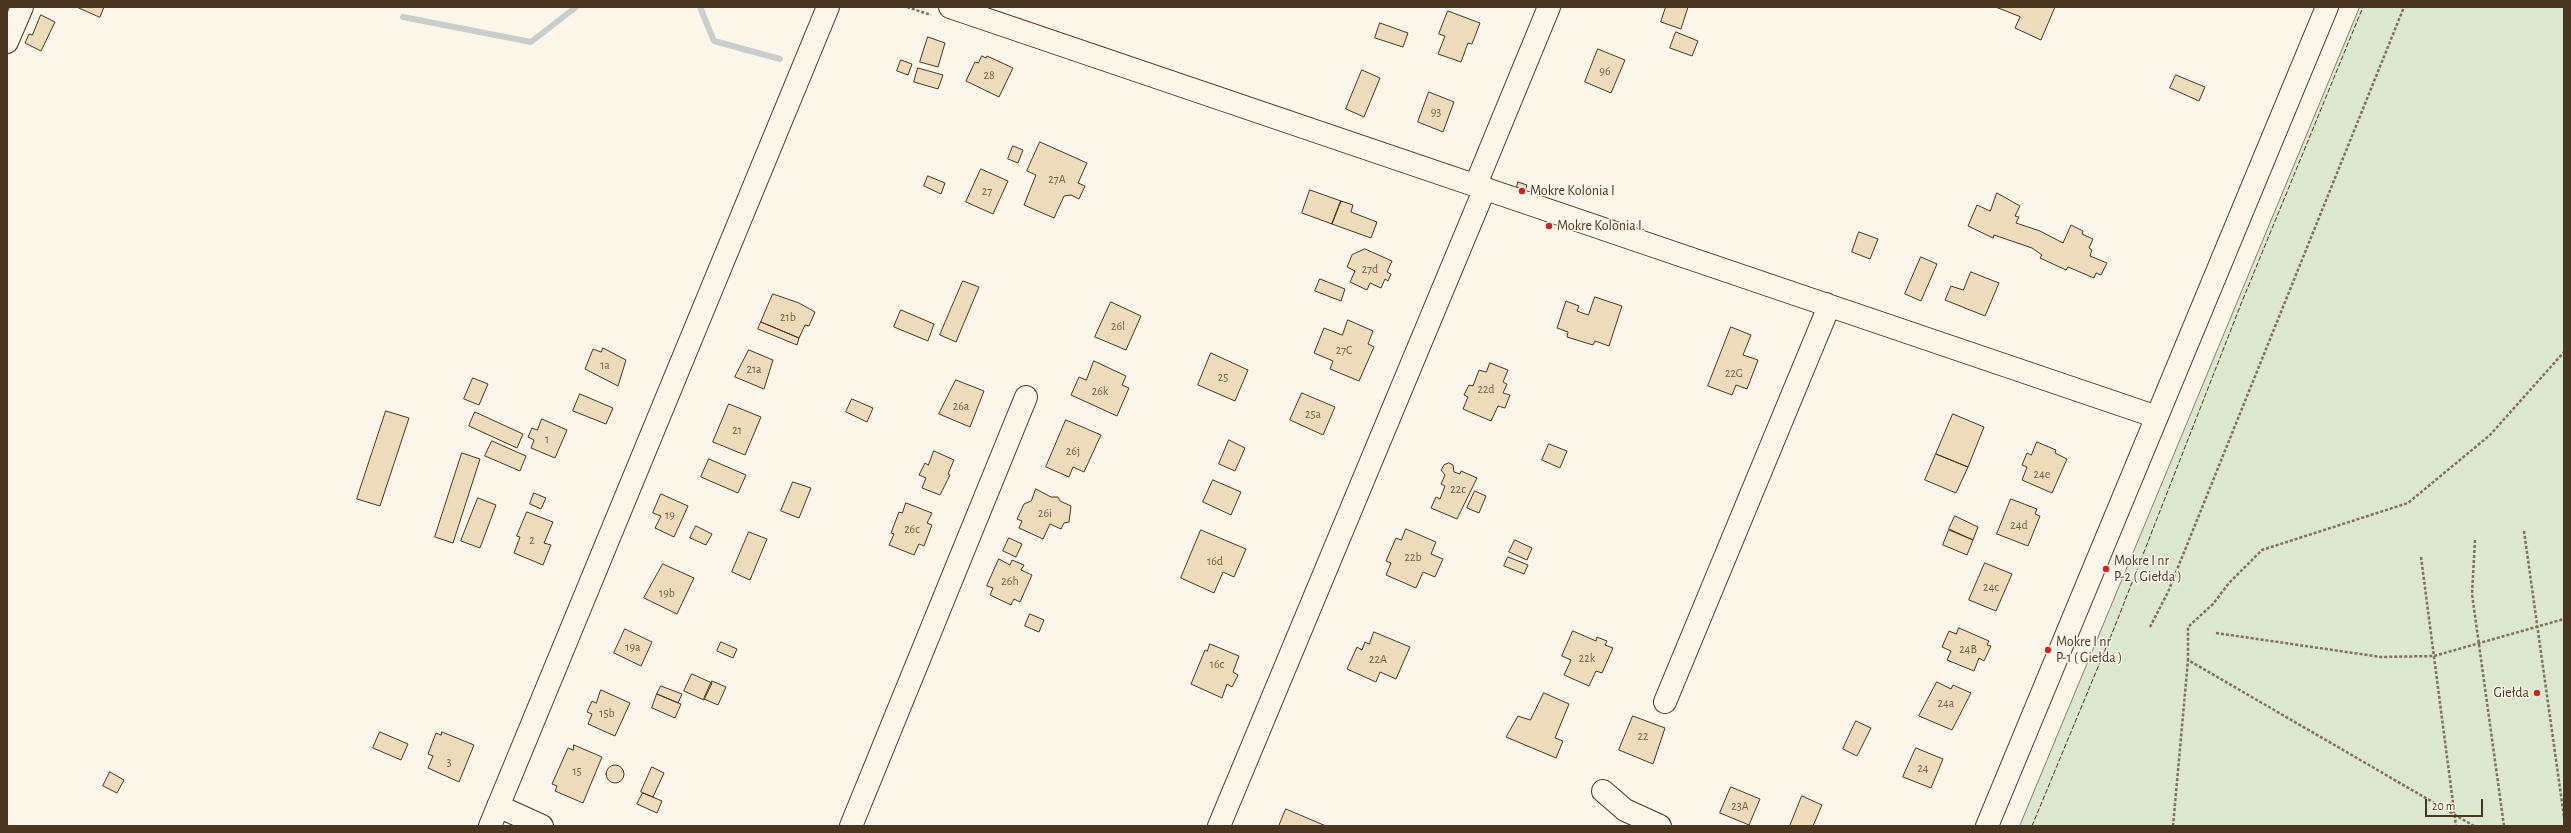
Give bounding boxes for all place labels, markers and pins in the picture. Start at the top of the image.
place label: Mokre Kolonia I [1530,183,1615,199]
marker: Mokre Kolonia I [1517,186,1527,196]
place label: Mokre Kolonia I. [1557,218,1645,234]
marker: Mokre Kolonia I. [1544,221,1554,231]
place label: Mokre I nr P-2 ( Giełda ) [2114,553,2182,586]
marker: Mokre I nr P-2 ( Giełda ) [2101,564,2111,574]
place label: Mokre I nr P-1 ( Giełda ) [2056,634,2122,666]
marker: Mokre I nr P-1 ( Giełda ) [2043,645,2053,655]
place label: Giełda [2493,685,2529,701]
marker: Giełda [2532,688,2542,698]

